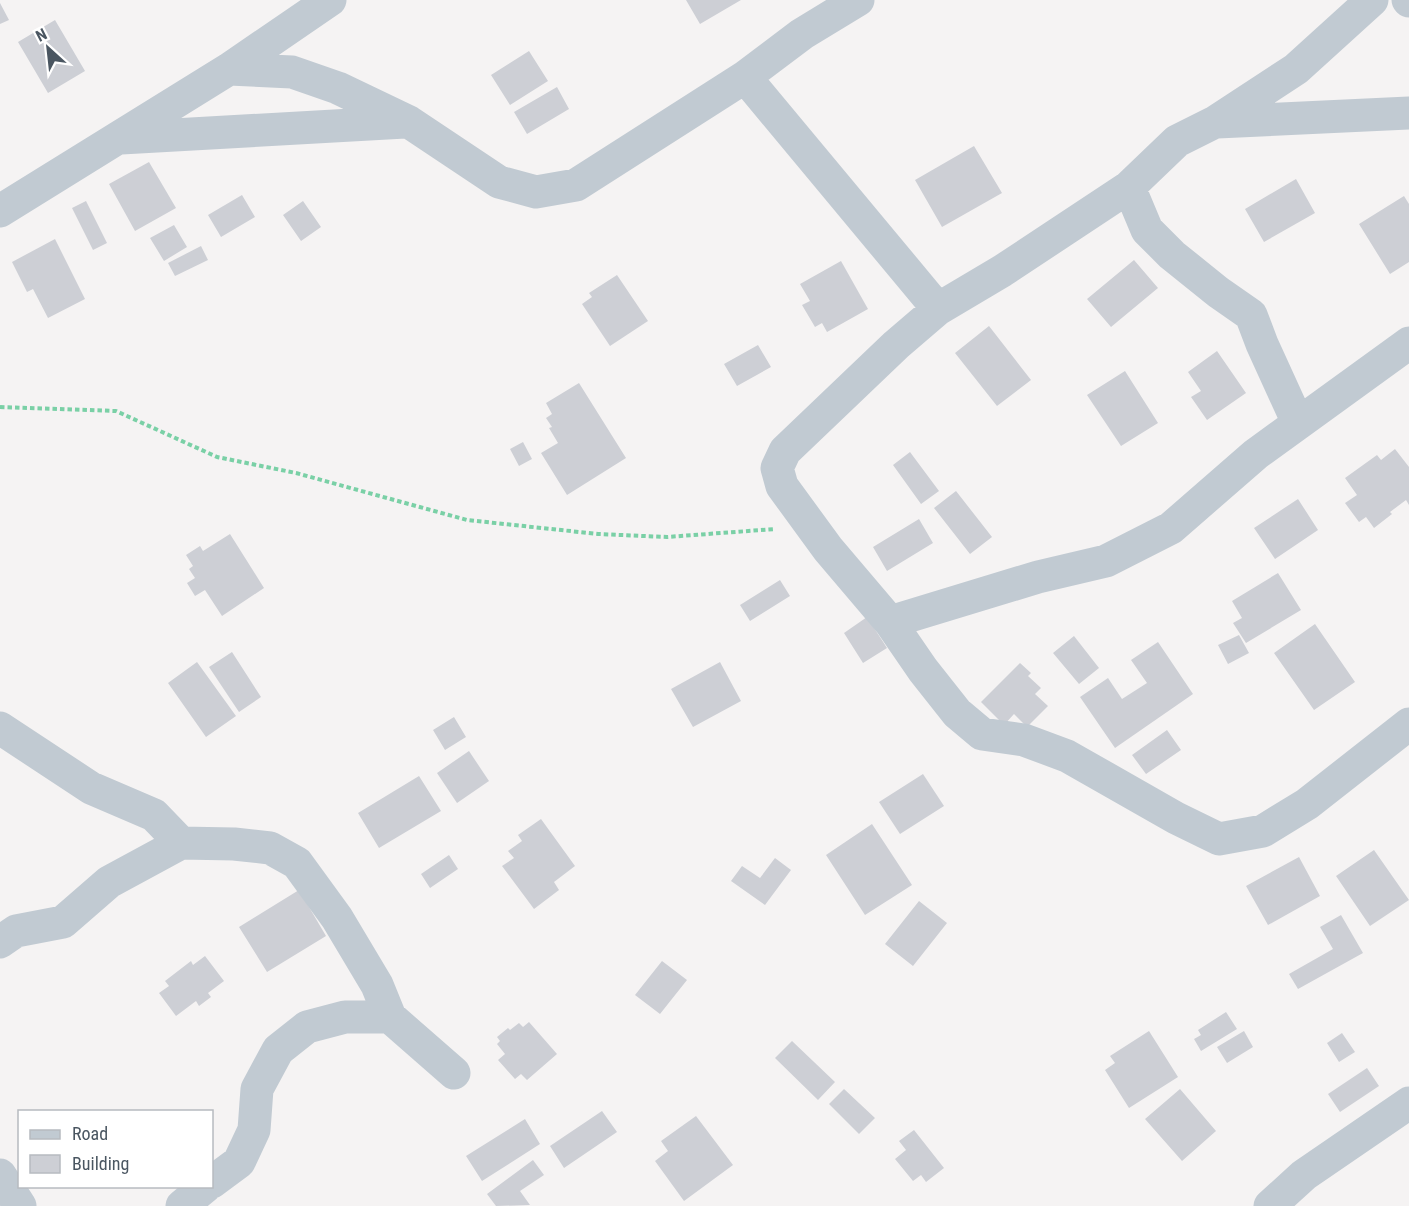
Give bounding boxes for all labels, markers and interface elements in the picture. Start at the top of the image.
north arrow [18,18,78,78]
text: N [33,24,50,46]
legend [18,1110,213,1188]
text: Road [72,1123,108,1144]
text: Building [72,1153,129,1174]

